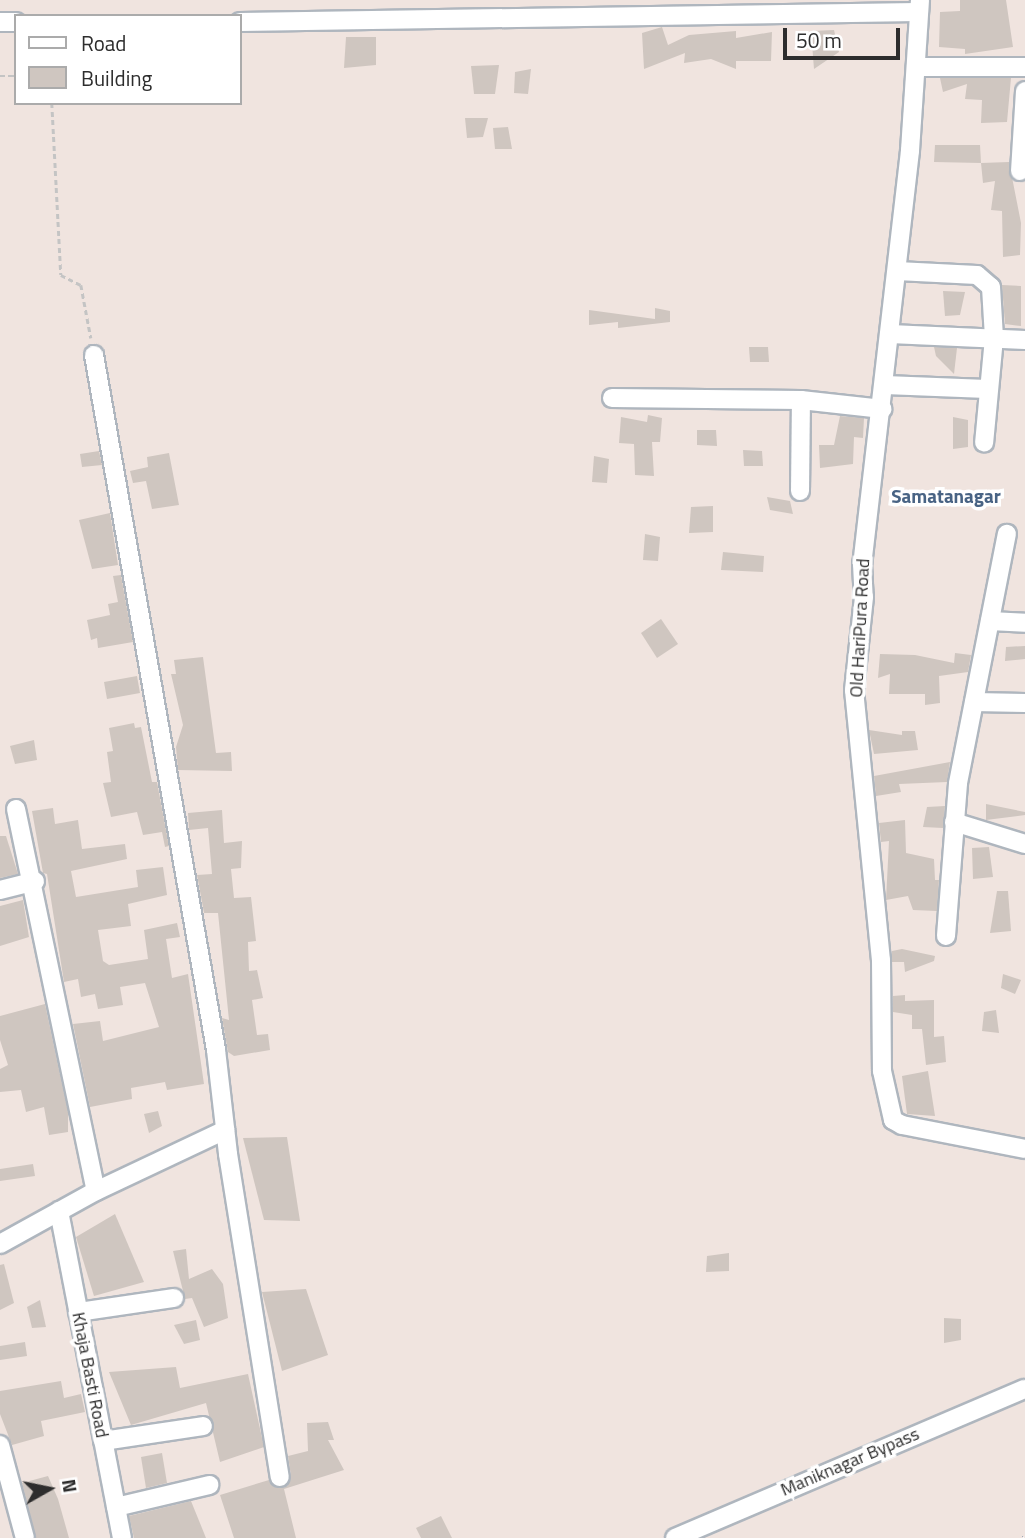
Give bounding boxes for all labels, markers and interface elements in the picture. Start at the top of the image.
legend [14,14,242,105]
scale bar [787,14,904,58]
text: 50 m [796,24,842,56]
text: Road [81,27,126,59]
text: Building [81,62,152,94]
district label: Samatanagar [891,485,1001,507]
street label: Old HariPura Road [846,558,874,698]
street label: Khaja Basti Road [67,1310,113,1440]
street label: Maniknagar Bypass [777,1423,923,1501]
north arrow [14,1454,84,1524]
text: N [55,1477,86,1494]

